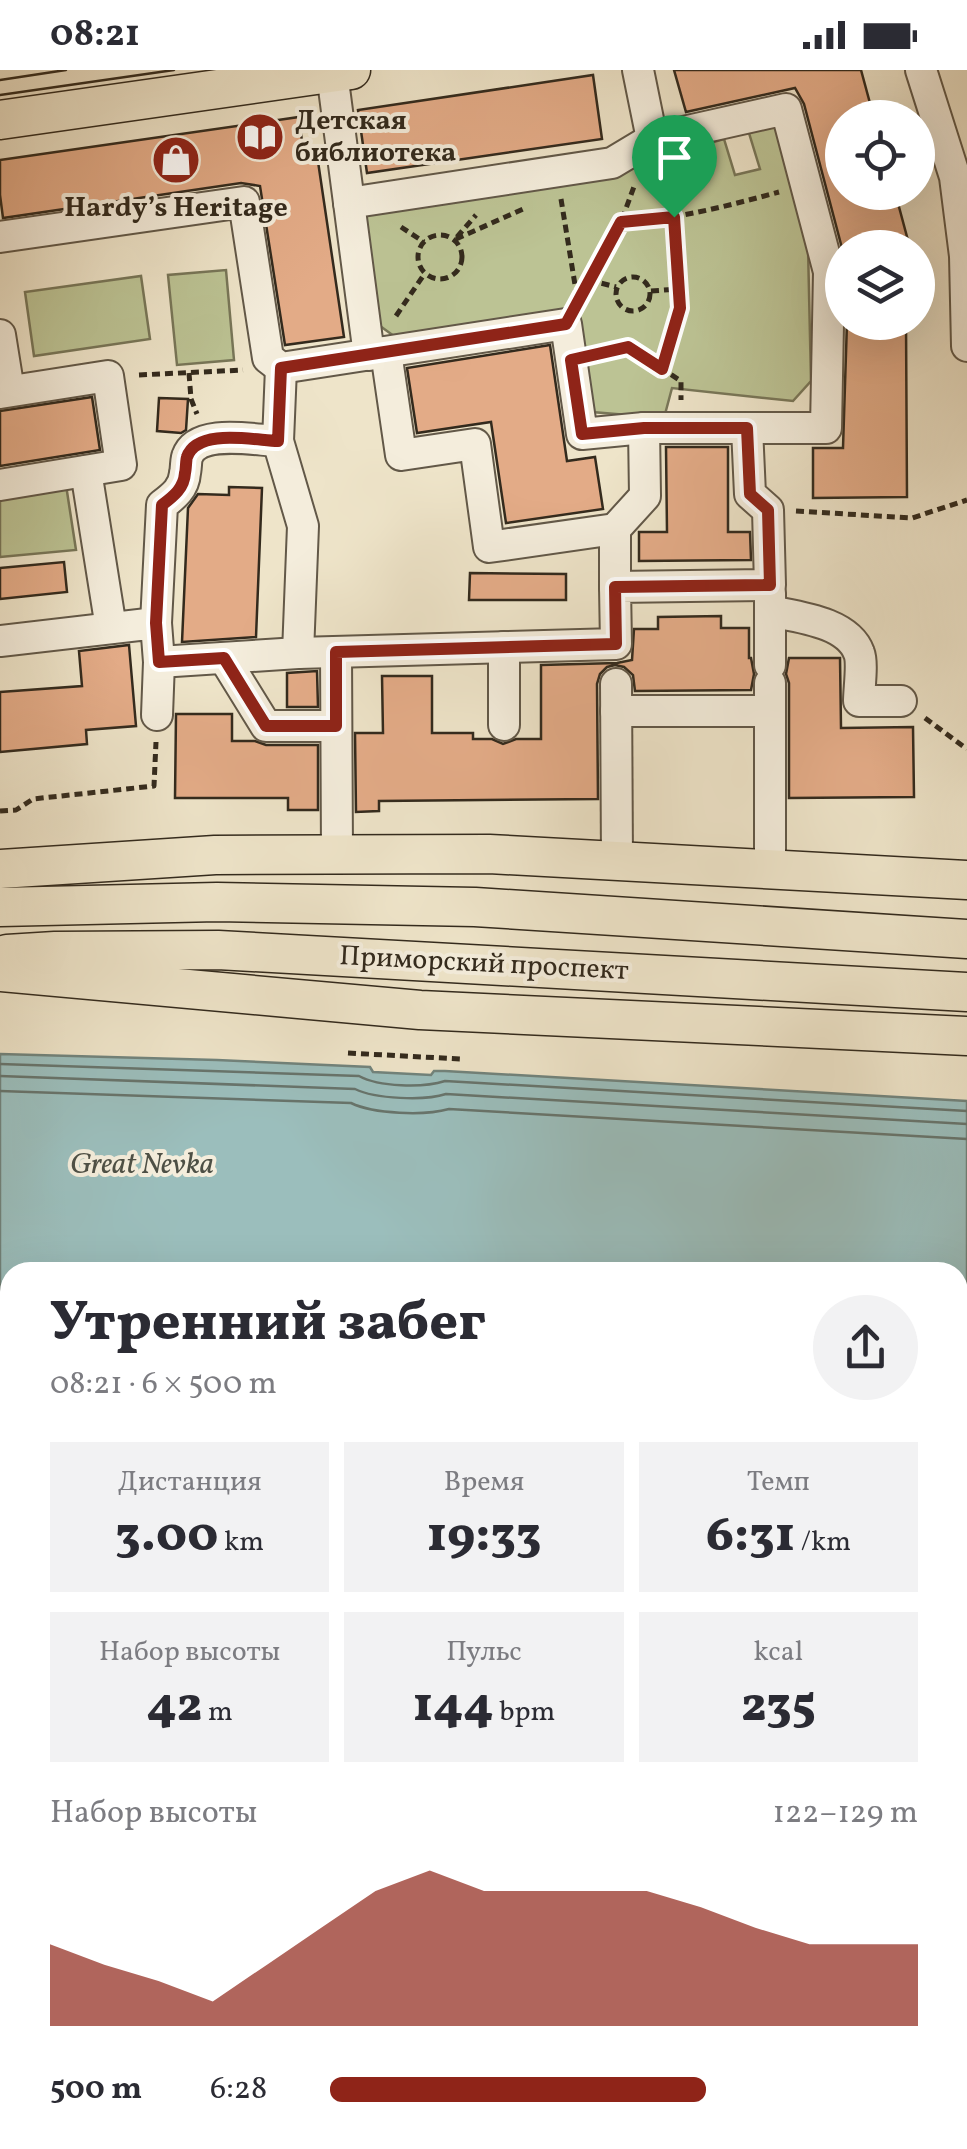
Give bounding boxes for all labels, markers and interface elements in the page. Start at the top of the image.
text: 08:21 [50,9,140,62]
map controls [825,100,935,340]
button: locate [825,100,935,210]
place label: Детская библиотека [295,102,456,173]
library icon: Детская библиотека [234,111,286,163]
pin [632,115,717,218]
icon: arrive [647,130,702,185]
shop icon: Hardy’s Heritage [150,134,202,186]
place label: Hardy’s Heritage [64,189,288,228]
button: layers [825,230,935,340]
street label: Приморский проспект [338,937,630,991]
water label: Great Nevka [70,1144,214,1186]
text: Утренний забег [50,1287,486,1363]
button: share [813,1295,918,1400]
text: 08:21 · 6 × 500 m [50,1363,277,1407]
text: Дистанция [118,1463,262,1502]
text: Время [444,1463,524,1502]
text: Темп [747,1463,810,1502]
text: 3.00 [115,1502,218,1572]
text: 19:33 [427,1502,541,1572]
text: 6:31 [706,1502,795,1572]
text: km [218,1523,264,1562]
text: /km [795,1523,851,1562]
text: Набор высоты [99,1633,280,1672]
text: Пульс [446,1633,522,1672]
text: kcal [753,1633,803,1672]
text: 42 [147,1672,202,1742]
text: 144 [413,1672,494,1742]
text: 235 [741,1672,816,1742]
text: m [202,1693,233,1732]
text: bpm [494,1693,555,1732]
text: Набор высоты [50,1792,257,1836]
text: 122–129 m [772,1792,918,1836]
text: 500 m [50,2068,142,2112]
text: 6:28 [210,2068,267,2112]

